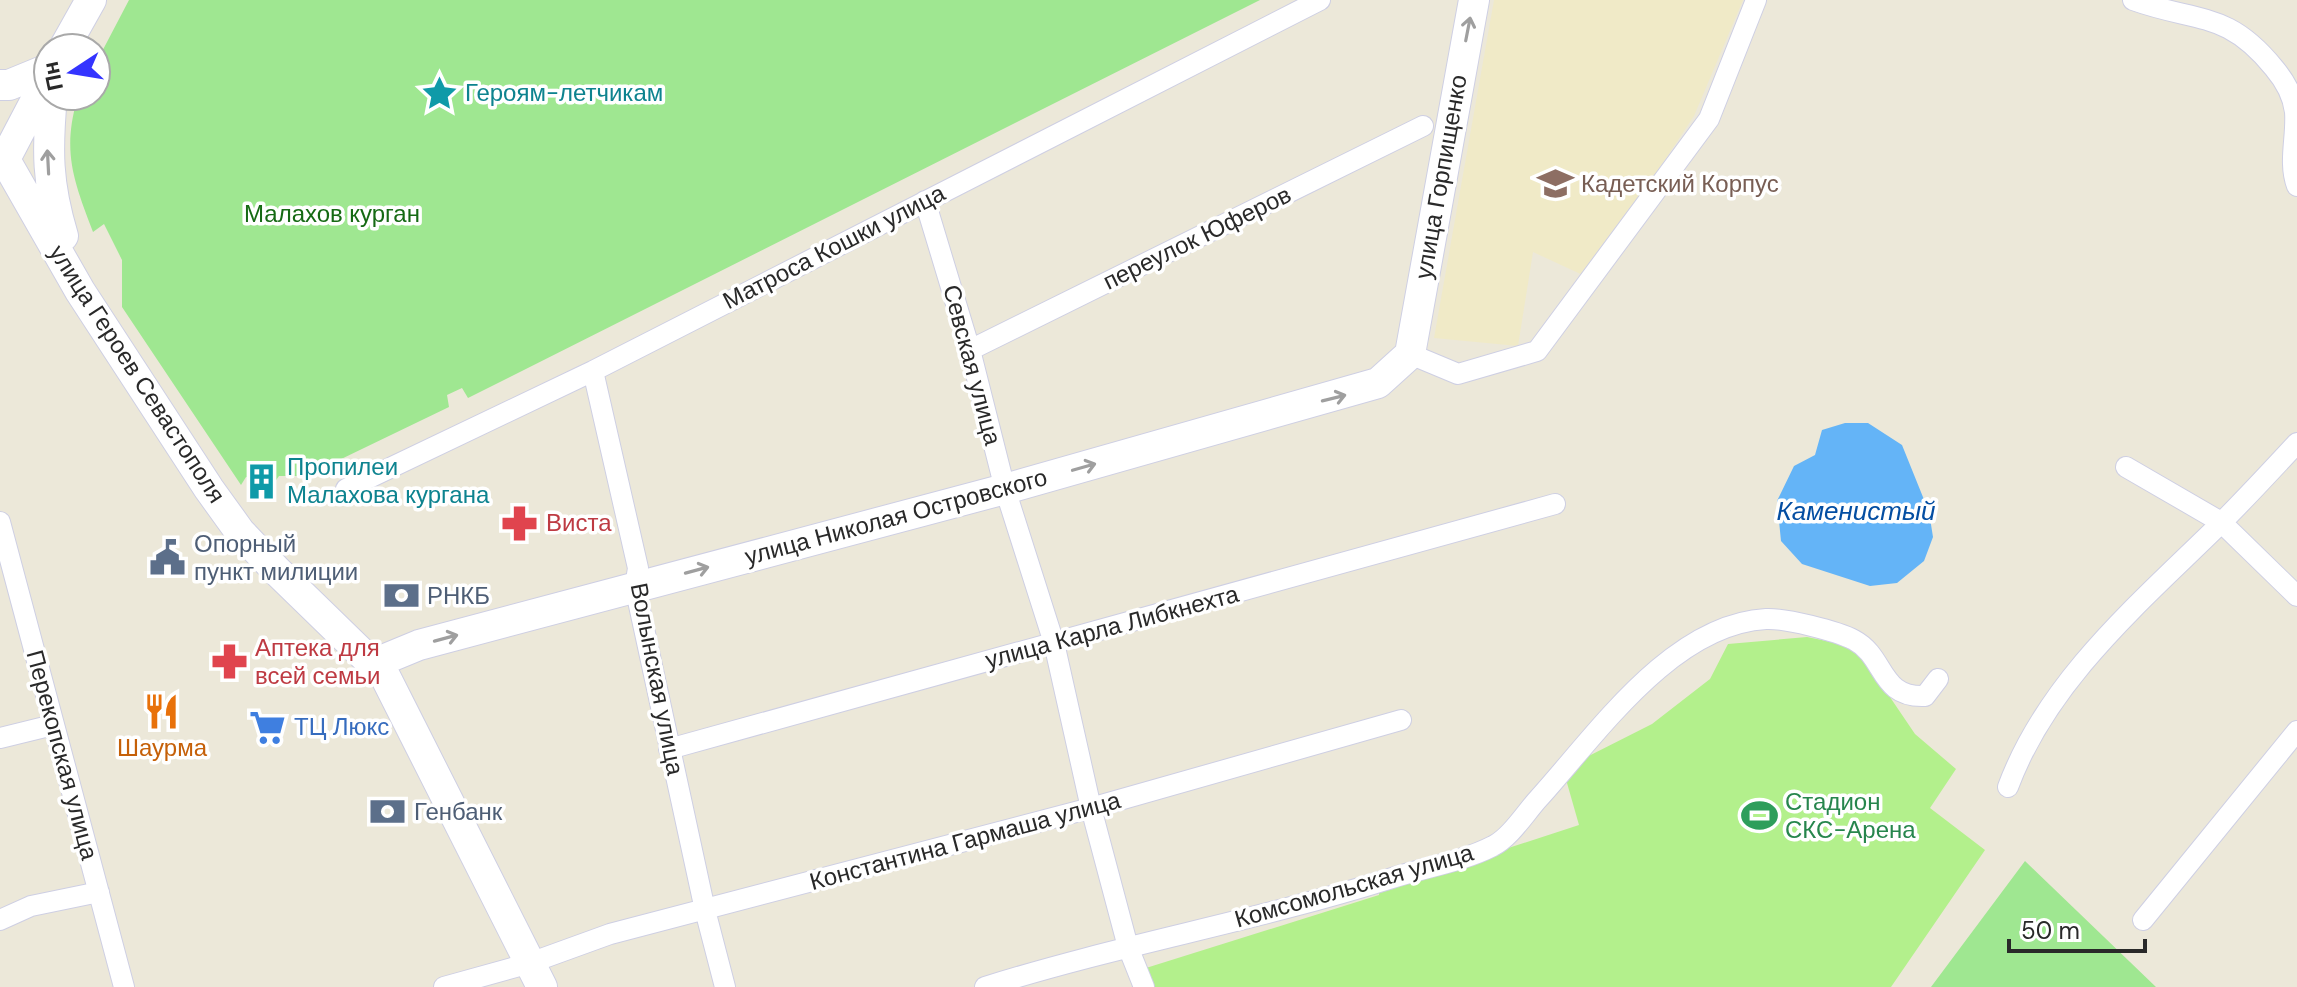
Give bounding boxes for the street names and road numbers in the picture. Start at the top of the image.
street label: улица Горпищенко [1407,72,1474,282]
street label: Матроса Кошки улица [717,177,951,316]
street label: переулок Юферов [1098,179,1296,297]
street label: улица Героев Севастополя [42,239,233,509]
street label: Севская улица [936,281,1009,449]
street label: улица Николая Островского [741,461,1051,572]
street label: улица Карла Либкнехта [982,578,1243,675]
street label: Волынская улица [624,580,691,778]
street label: Перекопская улица [20,646,106,864]
street label: Константина Гармаша улица [806,784,1124,897]
street label: Комсомольская улица [1231,836,1477,934]

